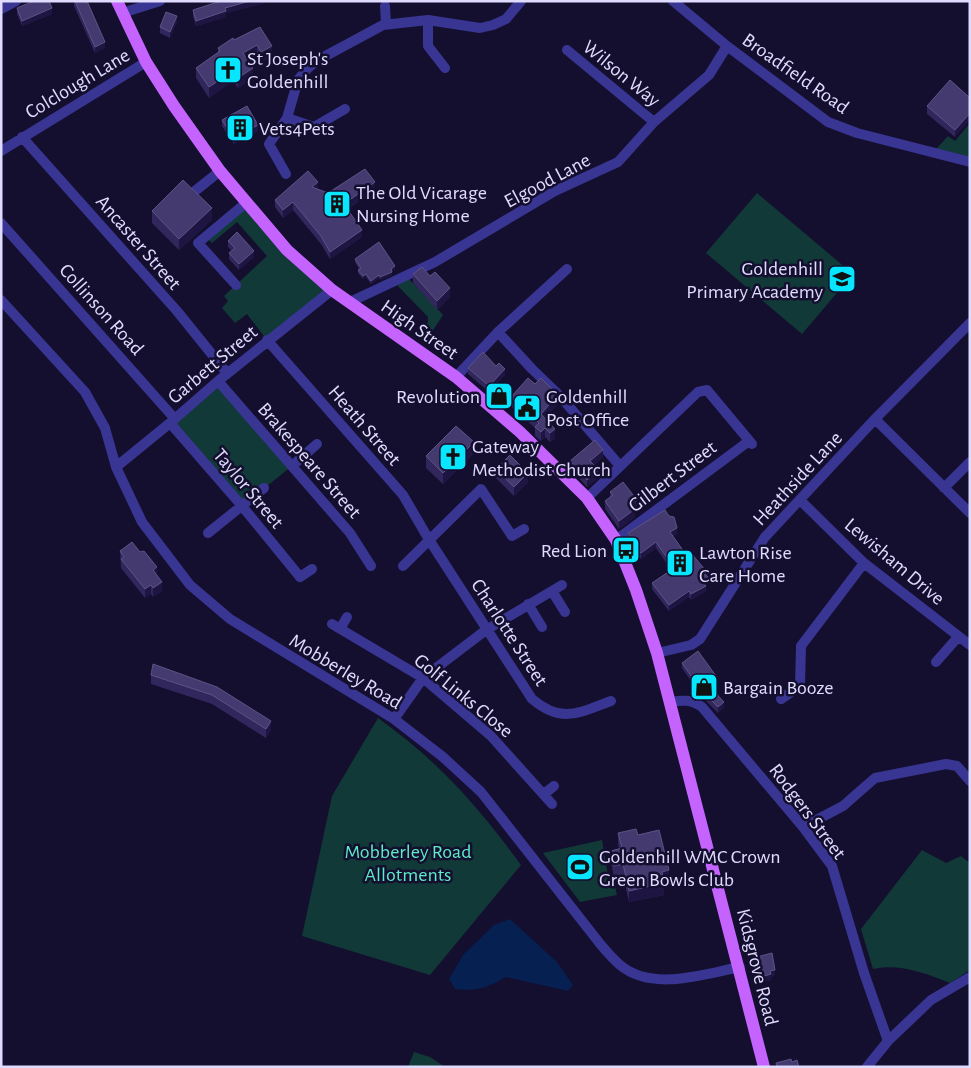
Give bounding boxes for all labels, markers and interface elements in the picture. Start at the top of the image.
street label: Broadfield Road [738,30,852,118]
street label: Wilson Way [579,37,664,111]
street label: Colclough Lane [22,45,133,123]
place label: St Joseph's Goldenhill [247,49,328,92]
church icon: St Joseph's Goldenhill [213,55,243,85]
building icon: Vets4Pets [225,113,255,143]
place label: Vets4Pets [259,119,335,139]
street label: Elgood Lane [501,150,594,212]
place label: The Old Vicarage Nursing Home [356,183,487,226]
building icon: The Old Vicarage Nursing Home [322,189,352,219]
street label: Ancaster Street [92,192,185,294]
place label: Goldenhill Primary Academy [686,259,823,302]
street label: Collinson Road [55,260,147,359]
school or university icon: Goldenhill Primary Academy [827,264,857,294]
street label: High Street [377,296,462,364]
street label: Garbett Street [164,321,262,408]
shop icon: Revolution [484,381,514,411]
street label: Heath Street [324,382,405,470]
place label: Revolution [396,387,480,407]
place label: Goldenhill Post Office [546,387,629,430]
public building icon: Goldenhill Post Office [512,393,542,423]
street label: Brakespeare Street [254,399,365,523]
street label: Heathside Lane [749,428,846,530]
place label: Gateway Methodist Church [472,437,611,480]
street label: Gilbert Street [625,437,721,516]
church icon: Gateway Methodist Church [438,442,468,472]
street label: Taylor Street [209,445,288,533]
street label: Lewisham Drive [841,514,948,609]
bus stop icon: Red Lion [611,535,641,565]
place label: Red Lion [541,541,607,561]
place label: Lawton Rise Care Home [699,543,792,586]
building icon: Lawton Rise Care Home [665,548,695,578]
street label: Charlotte Street [467,575,551,690]
street label: Mobberley Road [286,631,405,713]
street label: Golf Links Close [410,650,517,742]
shop icon: Bargain Booze [689,672,719,702]
place label: Bargain Booze [723,678,834,698]
street label: Rodgers Street [765,760,850,864]
park label: Mobberley Road Allotments [344,842,472,885]
place label: Goldenhill WMC Crown Green Bowls Club [599,847,781,890]
sports icon: Goldenhill WMC Crown Green Bowls Club [565,852,595,882]
street label: Kidsgrove Road [733,907,781,1028]

